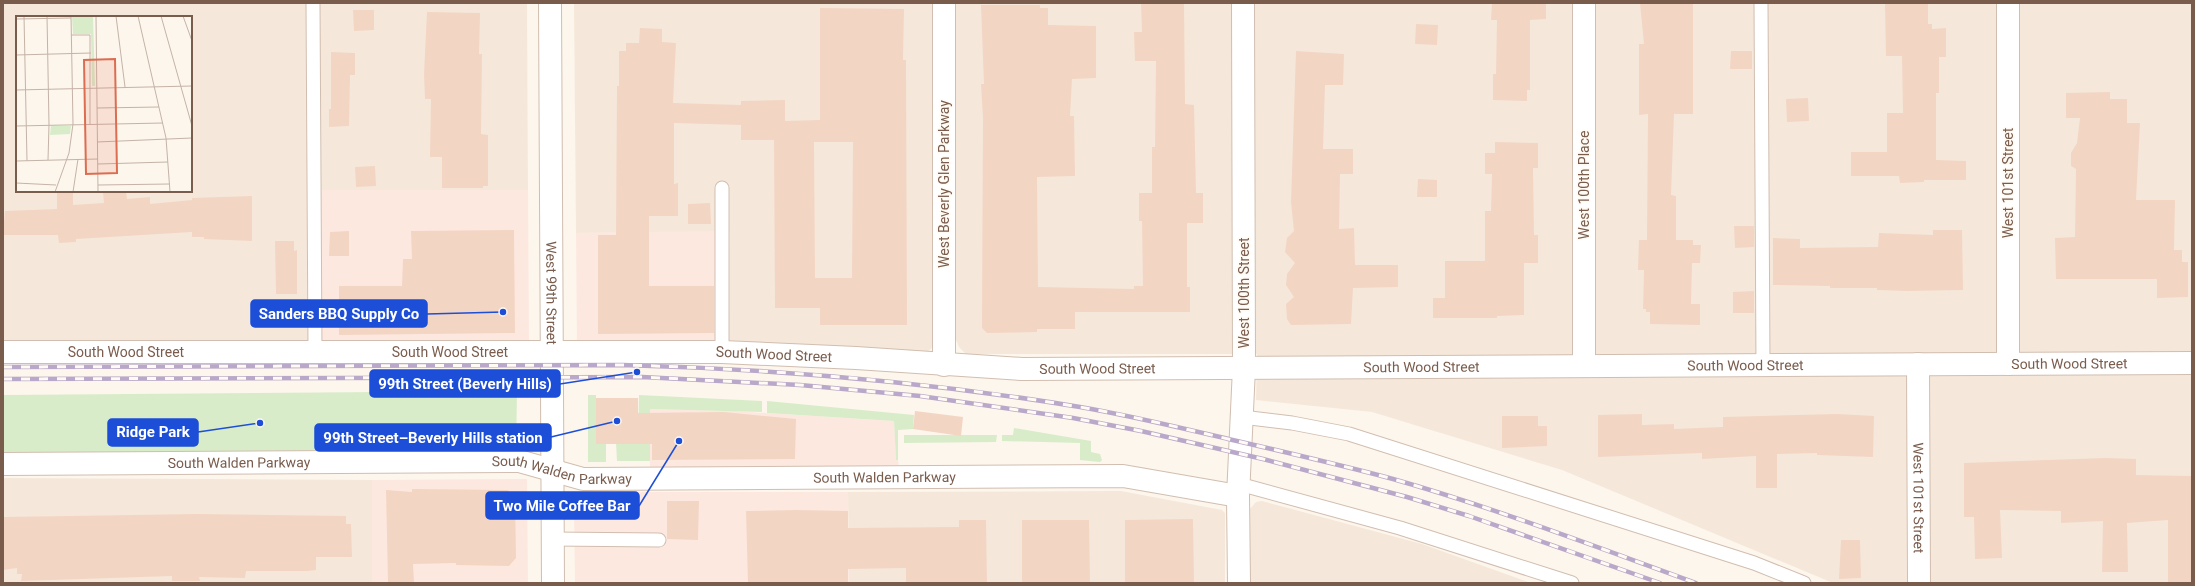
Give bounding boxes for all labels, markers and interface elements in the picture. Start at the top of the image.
inset map [16,16,192,192]
street label: West Beverly Glen Parkway [936,100,952,268]
street label: West 101st Street [2000,127,2016,238]
street label: West 100th Place [1576,131,1592,239]
street label: West 100th Street [1236,237,1252,349]
street label: West 99th Street [543,241,560,345]
callout: Sanders BBQ Supply Co [251,300,427,327]
text: Sanders BBQ Supply Co [259,305,419,323]
street label: South Wood Street [68,344,185,360]
street label: South Wood Street [392,344,509,360]
street label: South Wood Street [716,344,833,365]
street label: South Wood Street [2011,355,2128,372]
street label: South Wood Street [1687,357,1804,374]
street label: South Wood Street [1363,359,1480,375]
street label: South Wood Street [1039,360,1156,377]
callout: 99th Street (Beverly Hills) [370,370,560,397]
text: 99th Street (Beverly Hills) [378,375,552,393]
callout: Ridge Park [108,419,198,446]
text: Ridge Park [116,423,191,441]
callout: 99th Street–Beverly Hills station [315,424,551,451]
text: 99th Street–Beverly Hills station [323,429,543,447]
street label: West 101st Street [1910,443,1927,554]
street label: South Walden Parkway [492,453,632,487]
street label: South Walden Parkway [168,454,311,471]
street label: South Walden Parkway [813,469,956,486]
callout: Two Mile Coffee Bar [486,492,639,519]
text: Two Mile Coffee Bar [494,497,631,515]

